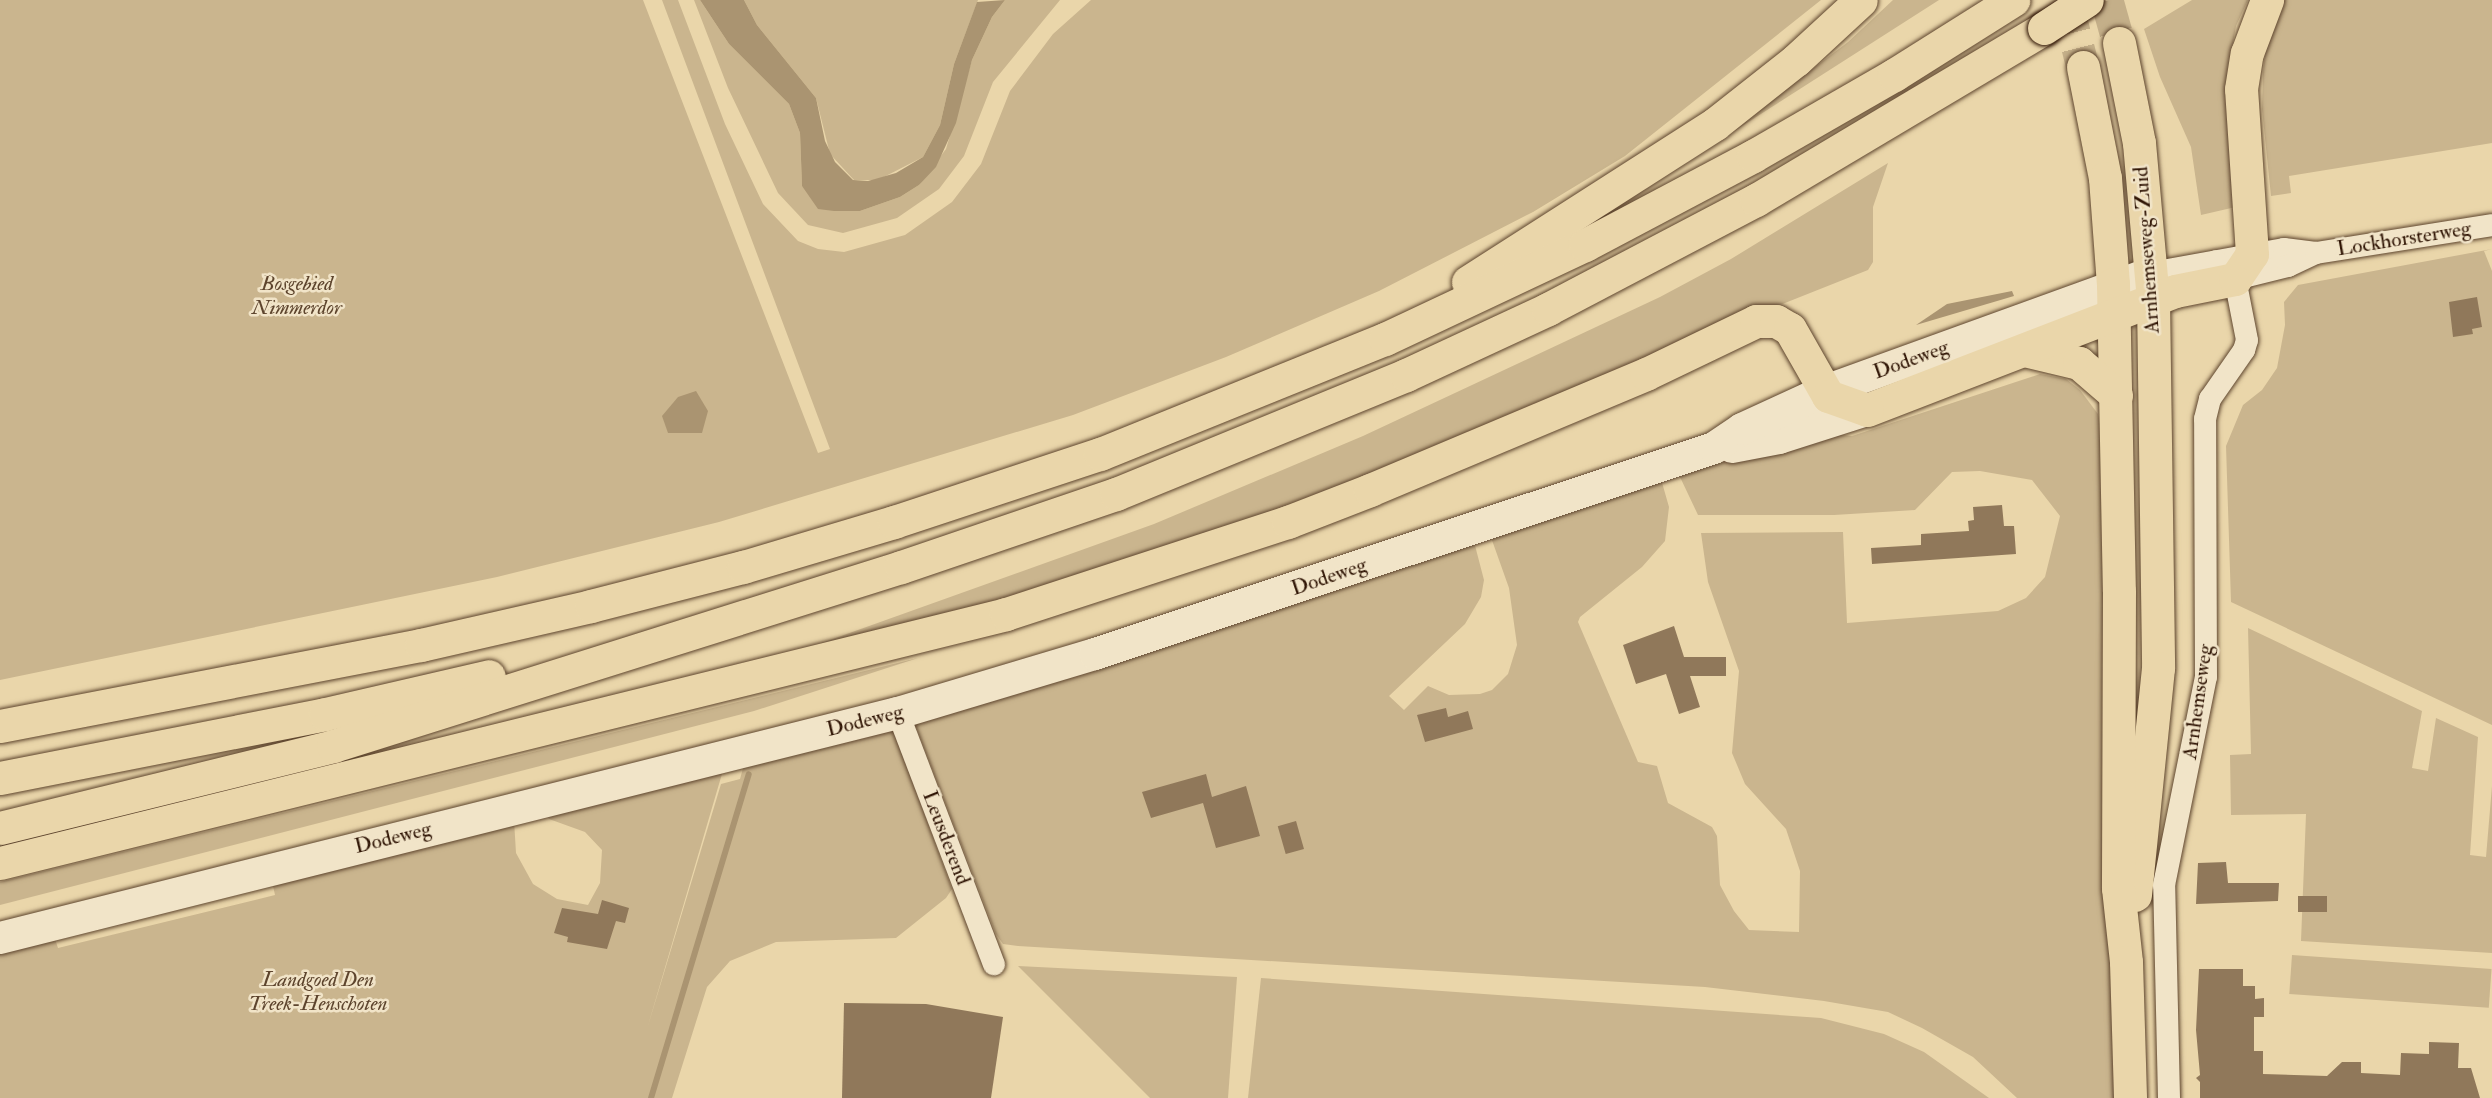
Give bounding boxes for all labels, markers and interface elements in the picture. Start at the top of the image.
street label: Arnhemseweg-Zuid [2129,166,2165,334]
street label: Lockhorsterweg [2335,216,2473,262]
park label: Bosgebied Nimmerdor [252,271,342,321]
street label: Dodeweg [1870,335,1952,385]
street label: Dodeweg [1288,552,1370,602]
street label: Arnhemseweg [2177,643,2219,761]
street label: Dodeweg [824,699,906,743]
street label: Leusderend [917,787,975,889]
street label: Dodeweg [352,816,434,860]
park label: Landgoed Den Treek-Henschoten [249,967,387,1017]

